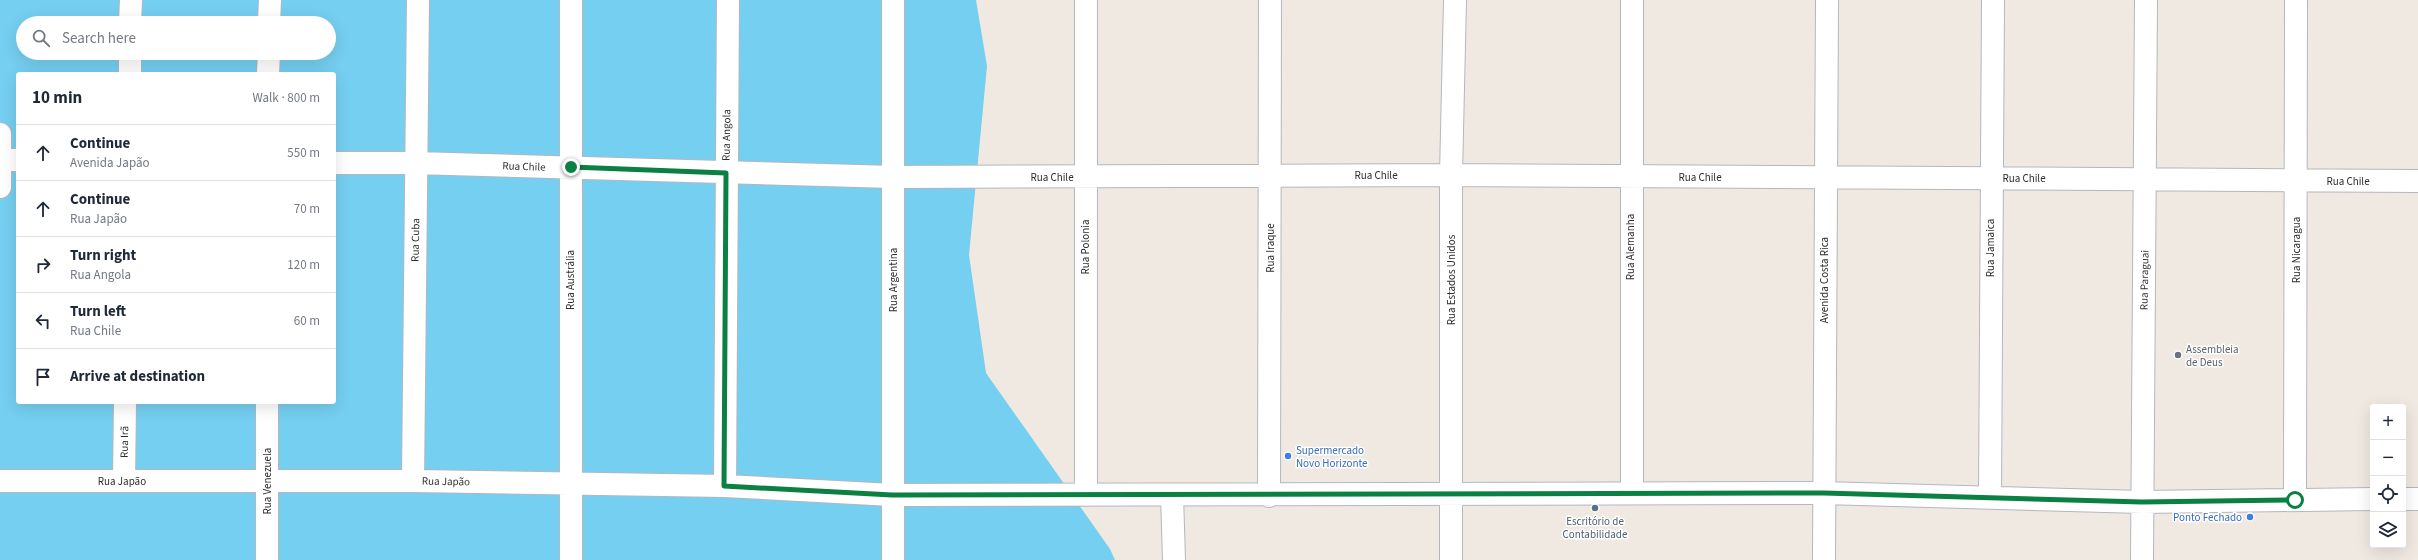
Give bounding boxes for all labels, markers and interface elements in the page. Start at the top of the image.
search box [16,16,336,60]
icon: search [30,27,52,49]
text: Search here [62,28,136,49]
text: 10 min [32,86,82,110]
text: Walk · 800 m [252,89,320,107]
street label: Rua Angola [719,109,734,161]
text: Continue [70,133,130,154]
icon: ahead [32,142,54,164]
text: 550 m [287,144,320,162]
text: Avenida Japão [70,154,150,172]
street label: Rua Chile [502,158,546,175]
route end [562,158,580,176]
street label: Rua Chile [1354,168,1398,183]
street label: Rua Chile [1030,170,1074,185]
street label: Rua Chile [1678,170,1722,185]
street label: Rua Chile [2002,171,2046,186]
street label: Rua Chile [2326,174,2370,189]
text: Continue [70,189,130,210]
icon: ahead [32,198,54,220]
text: 70 m [294,200,320,218]
text: Rua Japão [70,210,127,228]
street label: Rua Alemanha [1623,214,1638,280]
street label: Rua Nicaragua [2289,217,2304,283]
street label: Rua Cuba [408,218,423,262]
street label: Rua Jamaica [1983,219,1998,277]
street label: Rua Polonia [1078,220,1093,274]
street label: Rua Iraque [1263,223,1278,273]
street label: Rua Estados Unidos [1444,234,1459,325]
street label: Avenida Costa Rica [1817,237,1832,323]
text: Turn right [70,245,136,266]
street label: Rua Argentina [886,248,901,312]
street label: Rua Austrália [563,250,578,310]
street label: Rua Paraguai [2136,250,2153,310]
icon: right [32,254,54,276]
text: 120 m [287,256,320,274]
text: Rua Angola [70,266,131,284]
text: Turn left [70,301,126,322]
icon: left [32,310,54,332]
text: 60 m [294,312,320,330]
text: Rua Chile [70,322,121,340]
place label: Assembleia de Deus [2186,342,2239,370]
marker: Assembleia de Deus [2173,350,2183,360]
icon: arrive [32,366,54,388]
text: Arrive at destination [70,366,205,387]
map controls [2370,404,2406,548]
button: + [2370,404,2406,440]
street label: Rua Irã [117,426,132,458]
button: − [2370,440,2406,476]
place label: Supermercado Novo Horizonte [1296,443,1368,471]
street label: Rua Venezuela [260,448,275,514]
marker: Supermercado Novo Horizonte [1283,451,1293,461]
street label: Rua Japão [98,474,146,489]
street label: Rua Japão [422,474,470,489]
button: locate [2370,476,2406,512]
route start [2286,491,2304,509]
marker: Escritório de Contabilidade [1590,503,1600,513]
place label: Ponto Fechado [2173,510,2242,525]
marker: Ponto Fechado [2245,512,2255,522]
button: layers [2370,512,2406,548]
place label: Escritório de Contabilidade [1563,514,1628,542]

